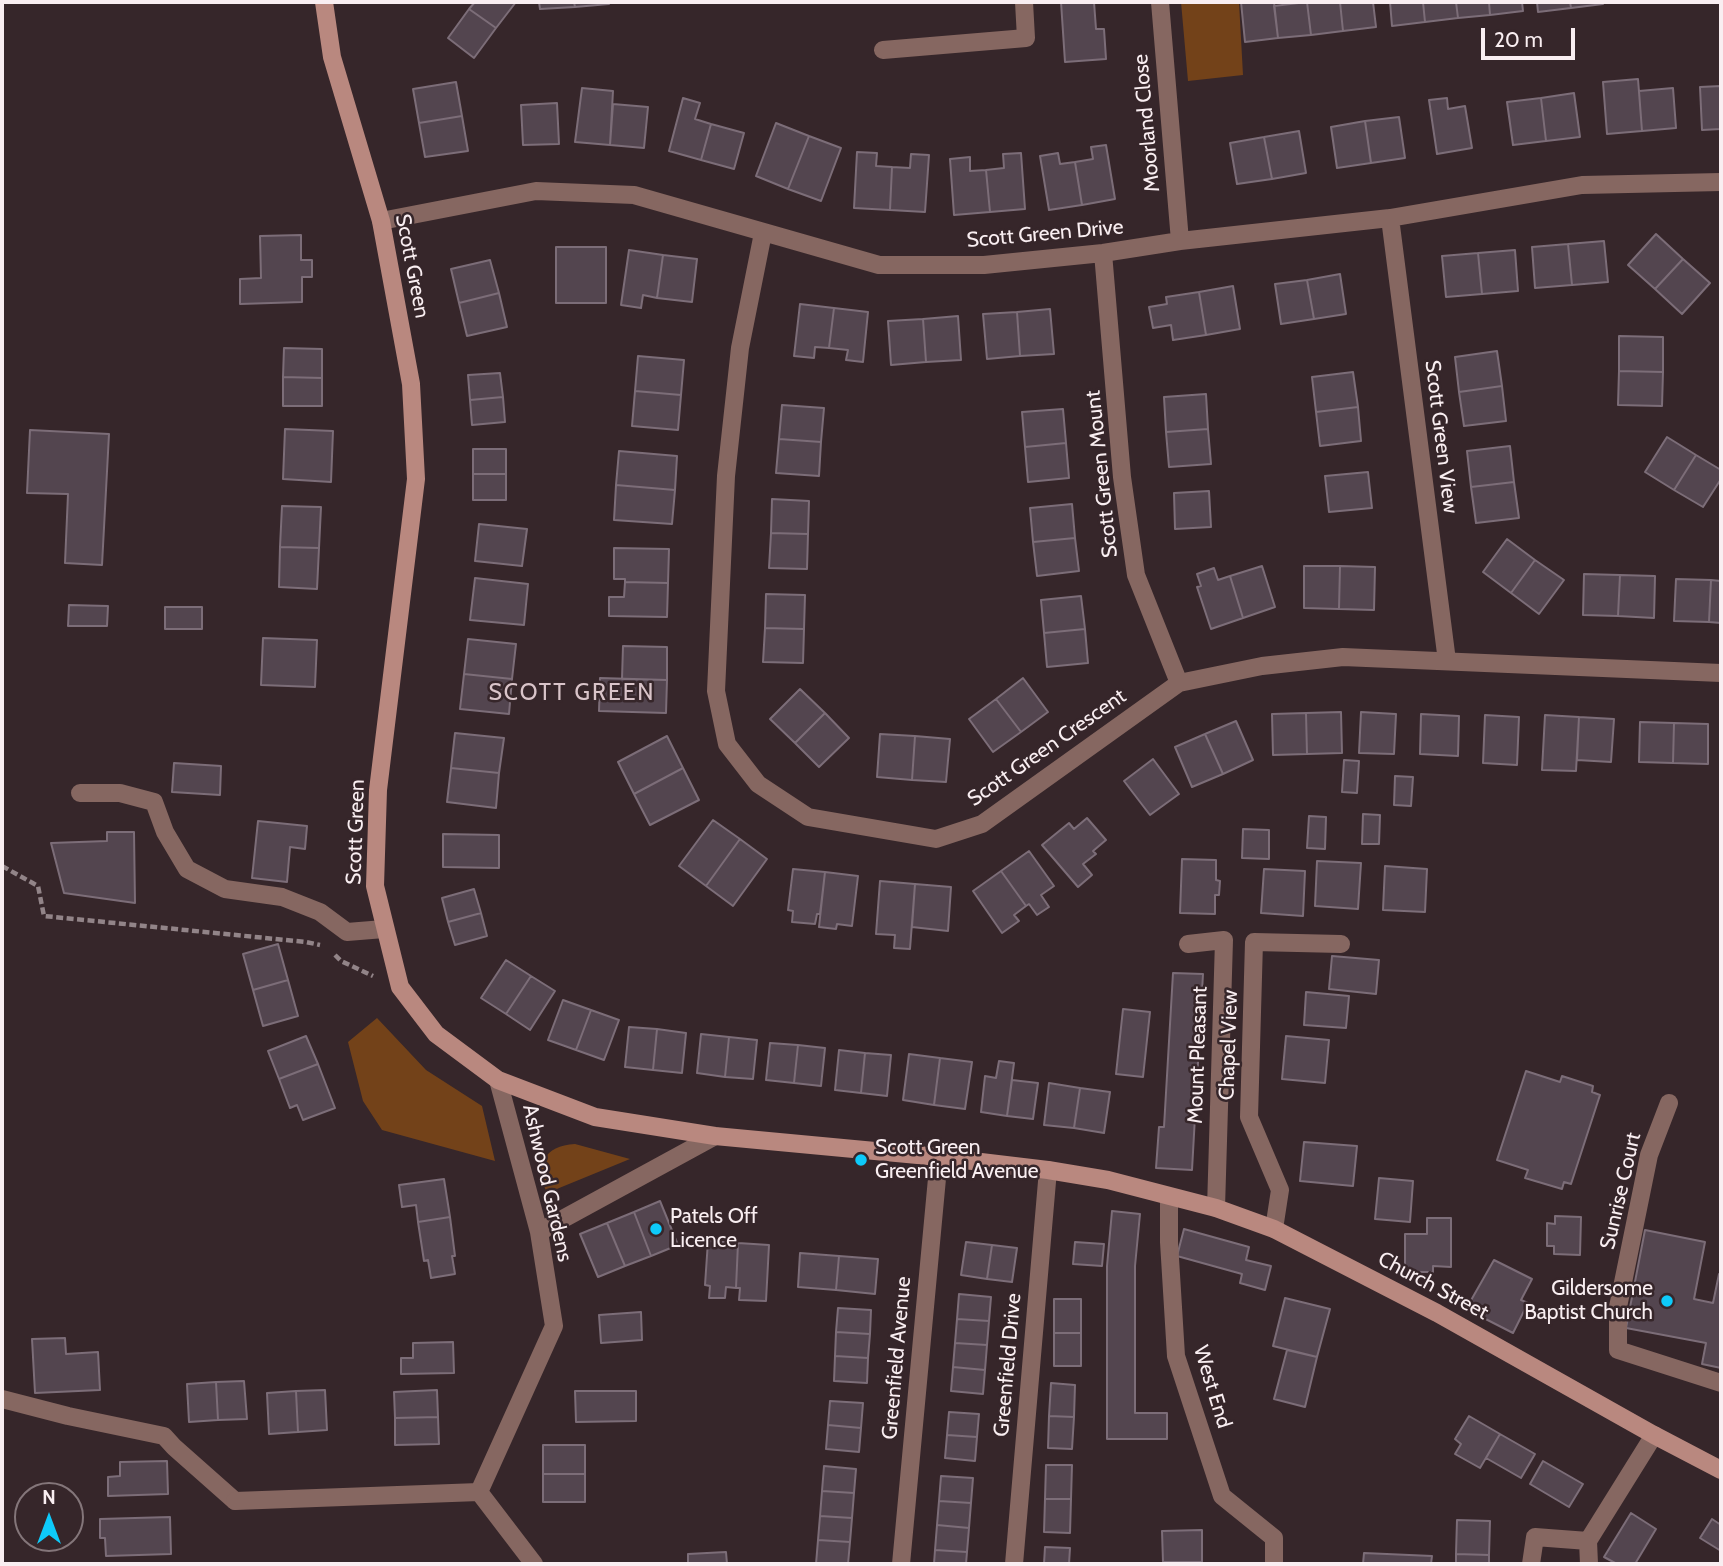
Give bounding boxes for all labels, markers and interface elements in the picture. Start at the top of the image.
scale bar [1485,14,1580,58]
text: 20 m [1494,27,1543,52]
street label: Moorland Close [1128,53,1166,193]
street label: Scott Green [390,212,434,320]
street label: Scott Green Drive [966,215,1124,253]
street label: Scott Green View [1419,359,1463,515]
street label: Scott Green Mount [1081,389,1123,559]
district label: SCOTT GREEN [490,679,654,707]
street label: Scott Green Crescent [963,684,1131,812]
street label: Scott Green [342,779,370,885]
street label: Mount Pleasant [1183,986,1213,1124]
street label: Chapel View [1214,989,1244,1101]
street label: Ashwood Gardens [517,1102,577,1264]
street label: Sunrise Court [1595,1130,1647,1252]
place label: Scott Green Greenfield Avenue [875,1135,1038,1185]
marker: Scott Green Greenfield Avenue [853,1152,869,1168]
place label: Patels Off Licence [670,1204,758,1254]
marker: Patels Off Licence [648,1221,664,1237]
street label: Church Street [1374,1246,1492,1326]
street label: Greenfield Avenue [877,1275,917,1441]
place label: Gildersome Baptist Church [1524,1276,1653,1326]
street label: Greenfield Drive [989,1292,1027,1438]
marker: Gildersome Baptist Church [1659,1293,1675,1309]
street label: West End [1188,1343,1236,1431]
north arrow [14,1482,84,1552]
text: N [42,1486,56,1509]

